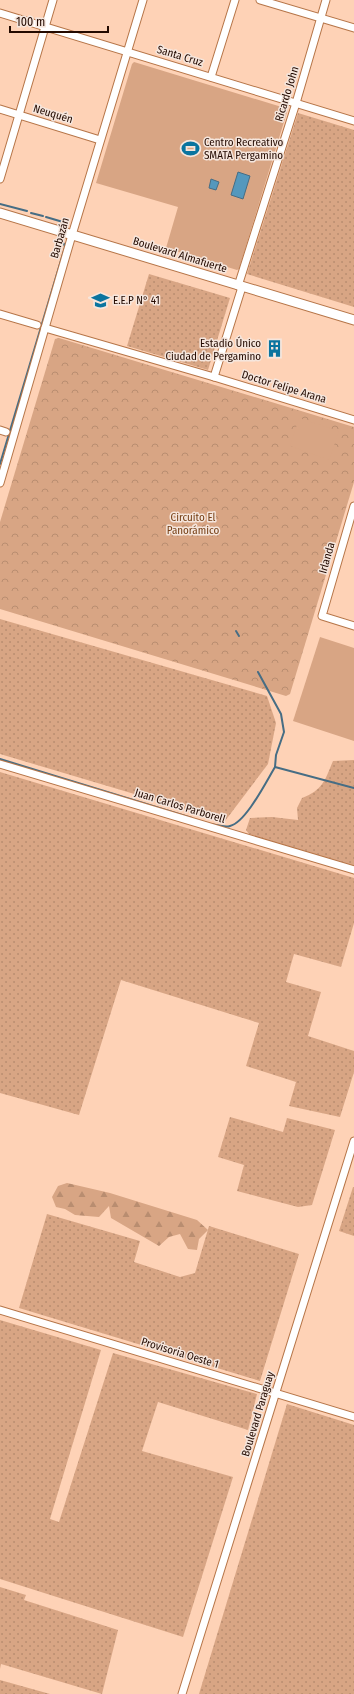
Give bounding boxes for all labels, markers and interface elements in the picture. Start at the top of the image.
scale bar [10,8,108,34]
text: 100 m [16,15,45,29]
street label: Santa Cruz [155,43,205,69]
street label: Ricardo John [272,65,302,123]
street label: Neuquén [32,102,74,126]
place label: Centro Recreativo SMATA Pergamino [204,136,284,162]
sports icon: Centro Recreativo SMATA Pergamino [181,138,201,158]
street label: Barbazán [48,216,72,260]
street label: Boulevard Almafuerte [131,234,229,276]
school or university icon: E.E.P N° 41 [90,290,110,310]
place label: E.E.P N° 41 [113,294,160,307]
place label: Estadio Único Ciudad de Pergamino [165,336,261,363]
building icon: Estadio Único Ciudad de Pergamino [264,339,284,359]
street label: Doctor Felipe Arana [240,368,328,406]
park label: Circuito El Panorámico [167,511,219,537]
street label: Irlanda [316,541,338,575]
street label: Juan Carlos Parborell [133,786,227,826]
street label: Provisoria Oeste 1 [140,1335,220,1371]
street label: Boulevard Paraguay [239,1370,277,1458]

